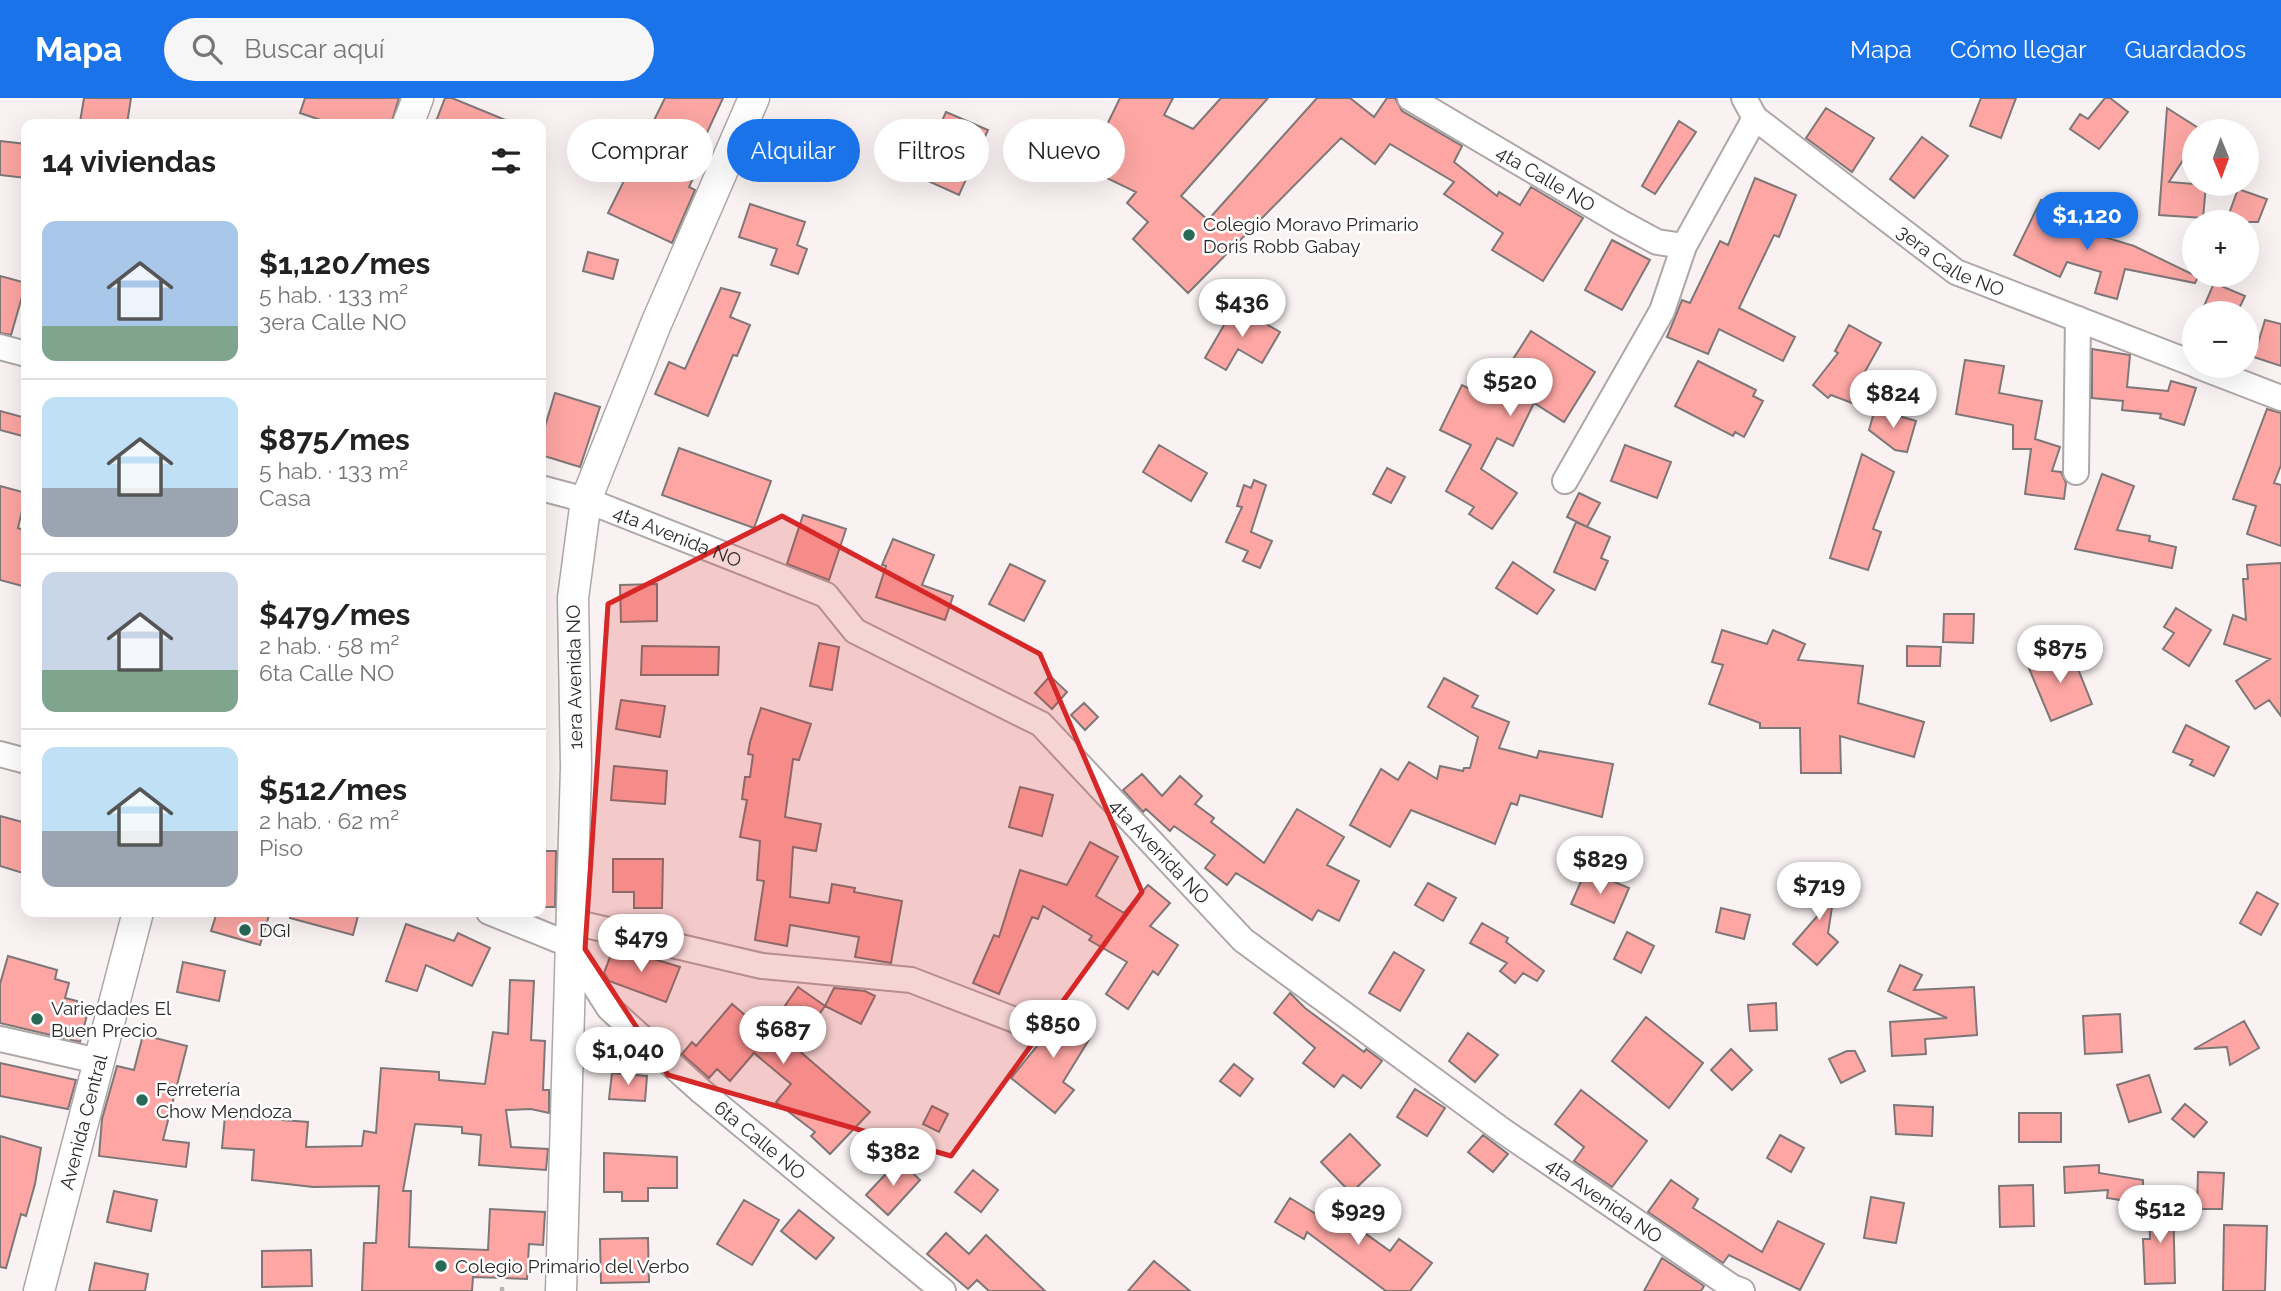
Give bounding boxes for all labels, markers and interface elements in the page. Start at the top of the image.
search box [164,18,654,81]
text: Mapa [35,30,122,69]
icon: search [188,30,226,68]
text: Buscar aquí [244,34,384,64]
text: Mapa [1850,35,1912,64]
text: Cómo llegar [1950,35,2087,64]
text: Guardados [2125,35,2246,64]
chip: Comprar [567,119,713,182]
chip: Alquilar [727,119,860,182]
chip: Filtros [874,119,989,182]
chip: Nuevo [1003,119,1125,182]
north arrow [2182,119,2259,196]
map controls [2182,119,2259,378]
street label: 4ta Calle NO [1493,141,1599,216]
icon: filters [487,142,525,180]
text: 14 viviendas [42,144,216,179]
pin: $1,120 [2030,192,2144,252]
text: $1,120 [2052,201,2122,228]
button: + [2182,210,2259,287]
place label: Colegio Moravo Primario Doris Robb Gabay [1203,213,1419,257]
street label: 3era Calle NO [1893,220,2007,301]
marker: Colegio Moravo Primario Doris Robb Gabay [1181,227,1197,243]
text: $1,120/mes [259,246,430,281]
icon: home [98,249,182,333]
pin: $436 [1201,280,1283,339]
text: 5 hab. · 133 m² [259,281,408,308]
text: $436 [1215,288,1269,315]
button: − [2182,301,2259,378]
text: 3era Calle NO [259,308,406,335]
pin: $520 [1469,358,1551,418]
text: $520 [1483,367,1537,394]
pin: $824 [1852,370,1934,430]
text: $824 [1866,379,1920,406]
text: $875/mes [259,422,410,457]
icon: home [98,425,182,509]
text: 5 hab. · 133 m² [259,457,408,484]
text: Casa [259,484,311,511]
street label: 4ta Avenida NO [610,501,745,571]
text: $479/mes [259,597,410,632]
icon: home [98,600,182,684]
street label: 1era Avenida NO [562,604,586,750]
pin: $875 [2019,626,2101,685]
text: 2 hab. · 58 m² [259,632,400,659]
text: $875 [2033,634,2087,661]
text: 6ta Calle NO [259,659,394,686]
text: $512/mes [259,772,407,807]
icon: home [98,775,182,859]
street label: 4ta Avenida NO [1106,794,1214,908]
text: 2 hab. · 62 m² [259,807,399,834]
text: Piso [259,834,303,861]
pin: $829 [1559,836,1641,896]
text: $829 [1573,845,1628,872]
pin: $719 [1778,862,1860,922]
text: $719 [1793,871,1845,898]
pin: $479 [600,914,682,974]
place label: DGI [259,919,291,941]
marker: DGI [237,922,253,938]
text: $479 [614,923,668,950]
place label: Variedades El Buen Precio [51,997,172,1041]
pin: $850 [1012,1000,1094,1060]
pin: $687 [742,1006,824,1066]
text: $850 [1025,1009,1081,1036]
marker: Variedades El Buen Precio [29,1011,45,1027]
text: $687 [755,1015,811,1042]
pin: $1,040 [571,1028,685,1087]
text: $1,040 [592,1036,664,1063]
street label: Avenida Central [55,1051,112,1192]
place label: Ferretería Chow Mendoza [156,1078,292,1122]
marker: Ferretería Chow Mendoza [134,1092,150,1108]
street label: 6ta Calle NO [710,1096,810,1184]
pin: $382 [852,1128,934,1188]
text: $382 [866,1137,920,1164]
street label: 4ta Avenida NO [1542,1153,1667,1247]
pin: $512 [2119,1186,2201,1245]
pin: $929 [1317,1188,1399,1247]
text: $512 [2134,1194,2186,1221]
text: $929 [1331,1196,1385,1223]
place label: Colegio Primario del Verbo [455,1255,689,1277]
marker: Colegio Primario del Verbo [433,1258,449,1274]

